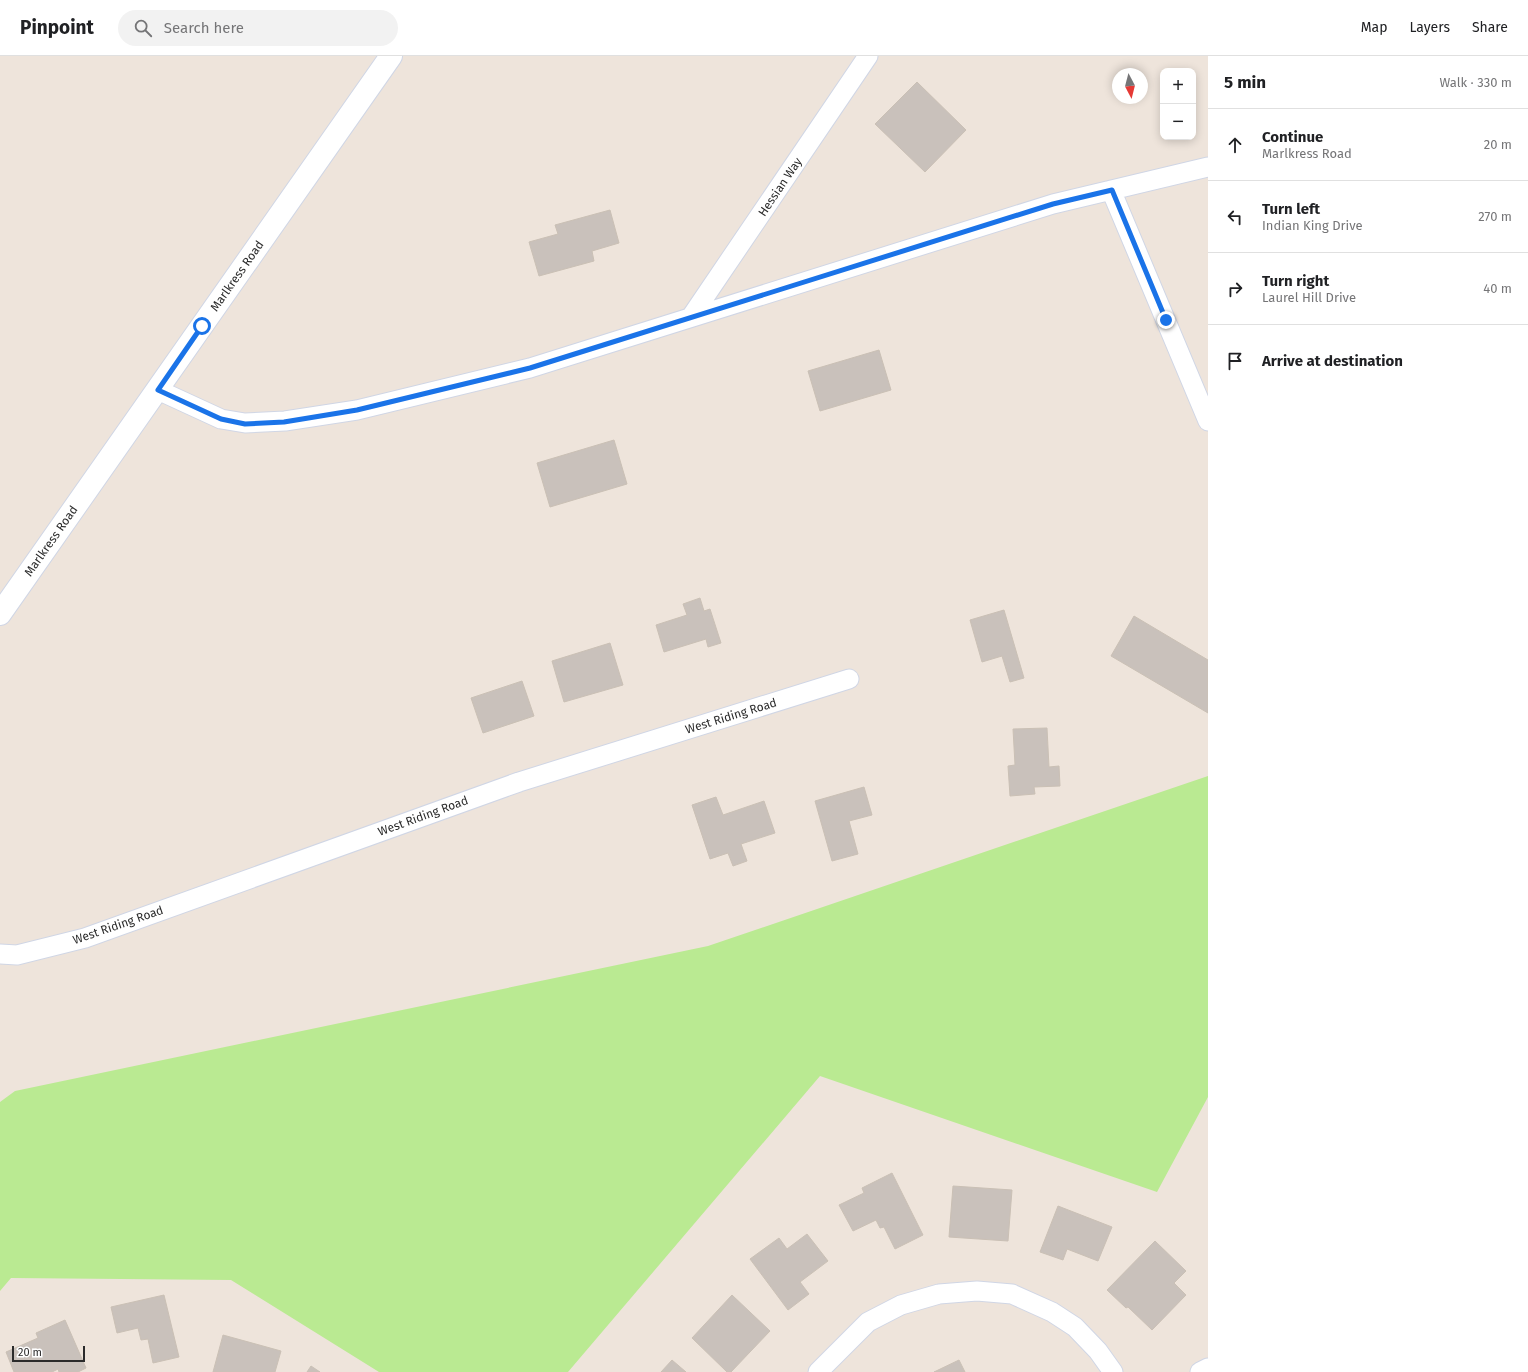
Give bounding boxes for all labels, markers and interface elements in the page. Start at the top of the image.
search box [118,10,398,46]
text: Pinpoint [20,16,94,39]
icon: search [132,17,154,39]
text: Search here [164,19,244,37]
text: Map [1361,19,1387,36]
text: Layers [1409,19,1450,36]
text: Share [1472,19,1508,36]
north arrow [1112,68,1148,104]
map controls [1160,68,1196,140]
button: + [1160,68,1196,104]
text: 5 min [1224,72,1266,93]
text: Walk · 330 m [1439,75,1512,90]
button: − [1160,104,1196,140]
text: Continue [1262,128,1323,146]
icon: ahead [1224,134,1246,156]
text: 20 m [1484,137,1512,152]
text: Marlkress Road [1262,146,1352,161]
street label: Hessian Way [755,155,805,219]
text: Turn left [1262,200,1320,218]
icon: left [1224,206,1246,228]
text: 270 m [1478,209,1512,224]
text: Indian King Drive [1262,218,1363,233]
street label: Marlkress Road [207,238,267,314]
text: Turn right [1262,272,1329,290]
icon: right [1224,278,1246,300]
text: 40 m [1483,281,1512,296]
text: Laurel Hill Drive [1262,290,1356,305]
route end [1157,311,1175,329]
route start [193,317,211,335]
icon: arrive [1224,350,1246,372]
text: Arrive at destination [1262,352,1403,370]
street label: Marlkress Road [21,503,81,579]
street label: West Riding Road [684,695,778,737]
street label: West Riding Road [376,793,470,839]
street label: West Riding Road [71,903,165,947]
scale bar [12,1344,85,1363]
text: 20 m [18,1346,42,1359]

